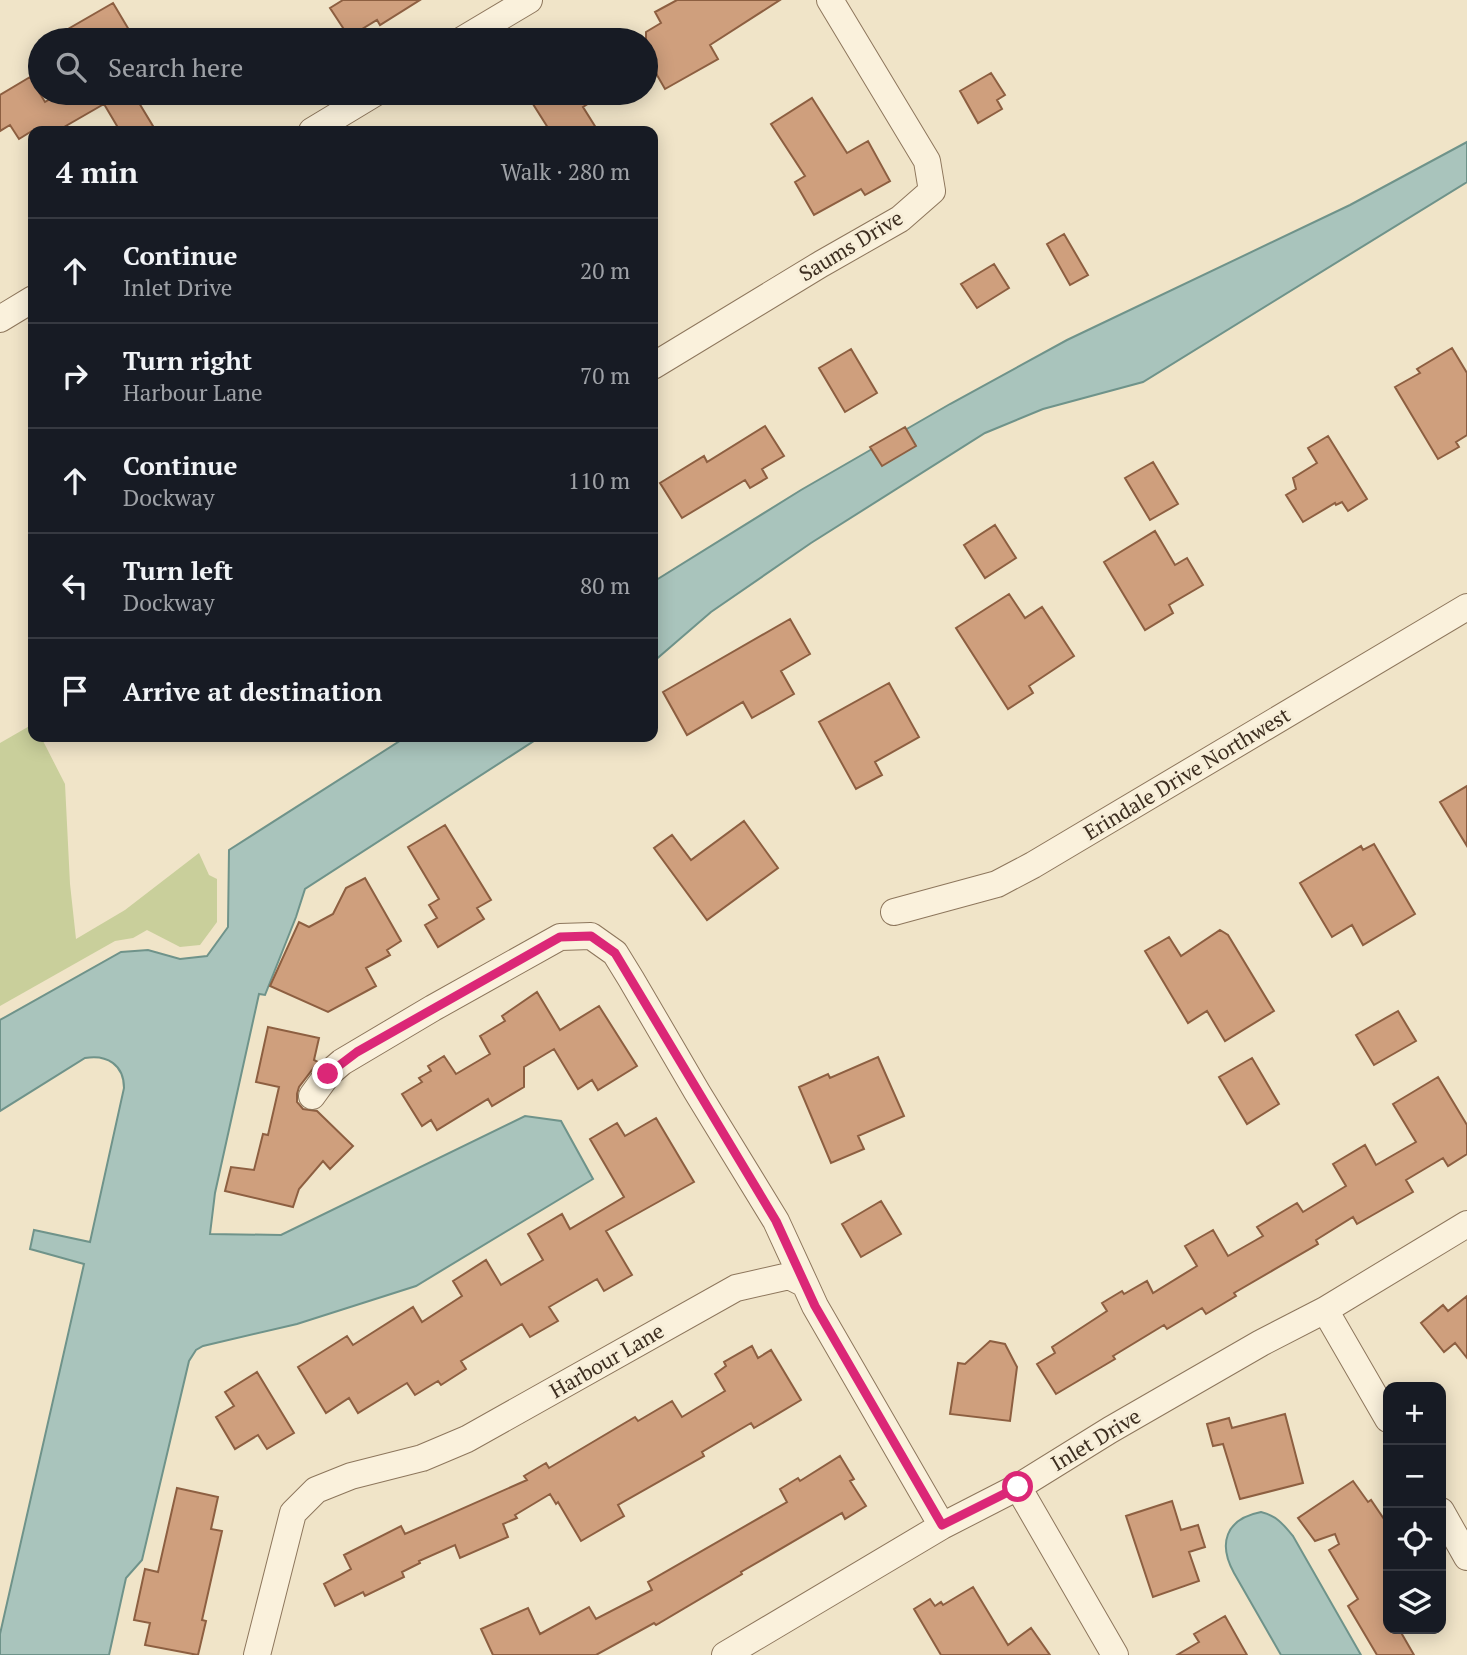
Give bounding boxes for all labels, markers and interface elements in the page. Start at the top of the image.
search box [28,28,658,105]
icon: search [52,48,90,86]
text: Search here [108,50,243,84]
text: 4 min [56,152,138,192]
text: Walk · 280 m [501,156,630,187]
street label: Saums Drive [793,203,908,287]
text: Continue [123,238,237,272]
icon: ahead [56,252,94,290]
text: 20 m [580,255,630,286]
text: Inlet Drive [123,272,232,303]
text: Turn right [123,343,252,377]
icon: right [56,357,94,395]
text: 70 m [580,360,630,391]
text: Harbour Lane [123,377,263,408]
text: Continue [123,448,237,482]
icon: ahead [56,462,94,500]
text: 110 m [568,465,630,496]
text: Dockway [123,482,215,513]
text: Turn left [123,553,233,587]
icon: left [56,567,94,605]
text: 80 m [580,570,630,601]
text: Dockway [123,587,215,618]
icon: arrive [56,672,94,710]
text: Arrive at destination [123,674,382,708]
street label: Erindale Drive Northwest [1078,700,1295,846]
route end [312,1058,343,1089]
street label: Harbour Lane [544,1316,669,1404]
map controls [1383,1382,1446,1634]
button: + [1383,1382,1446,1445]
street label: Inlet Drive [1046,1401,1145,1477]
button: − [1383,1445,1446,1508]
route start [1002,1471,1033,1502]
button: locate [1383,1508,1446,1571]
button: layers [1383,1571,1446,1634]

